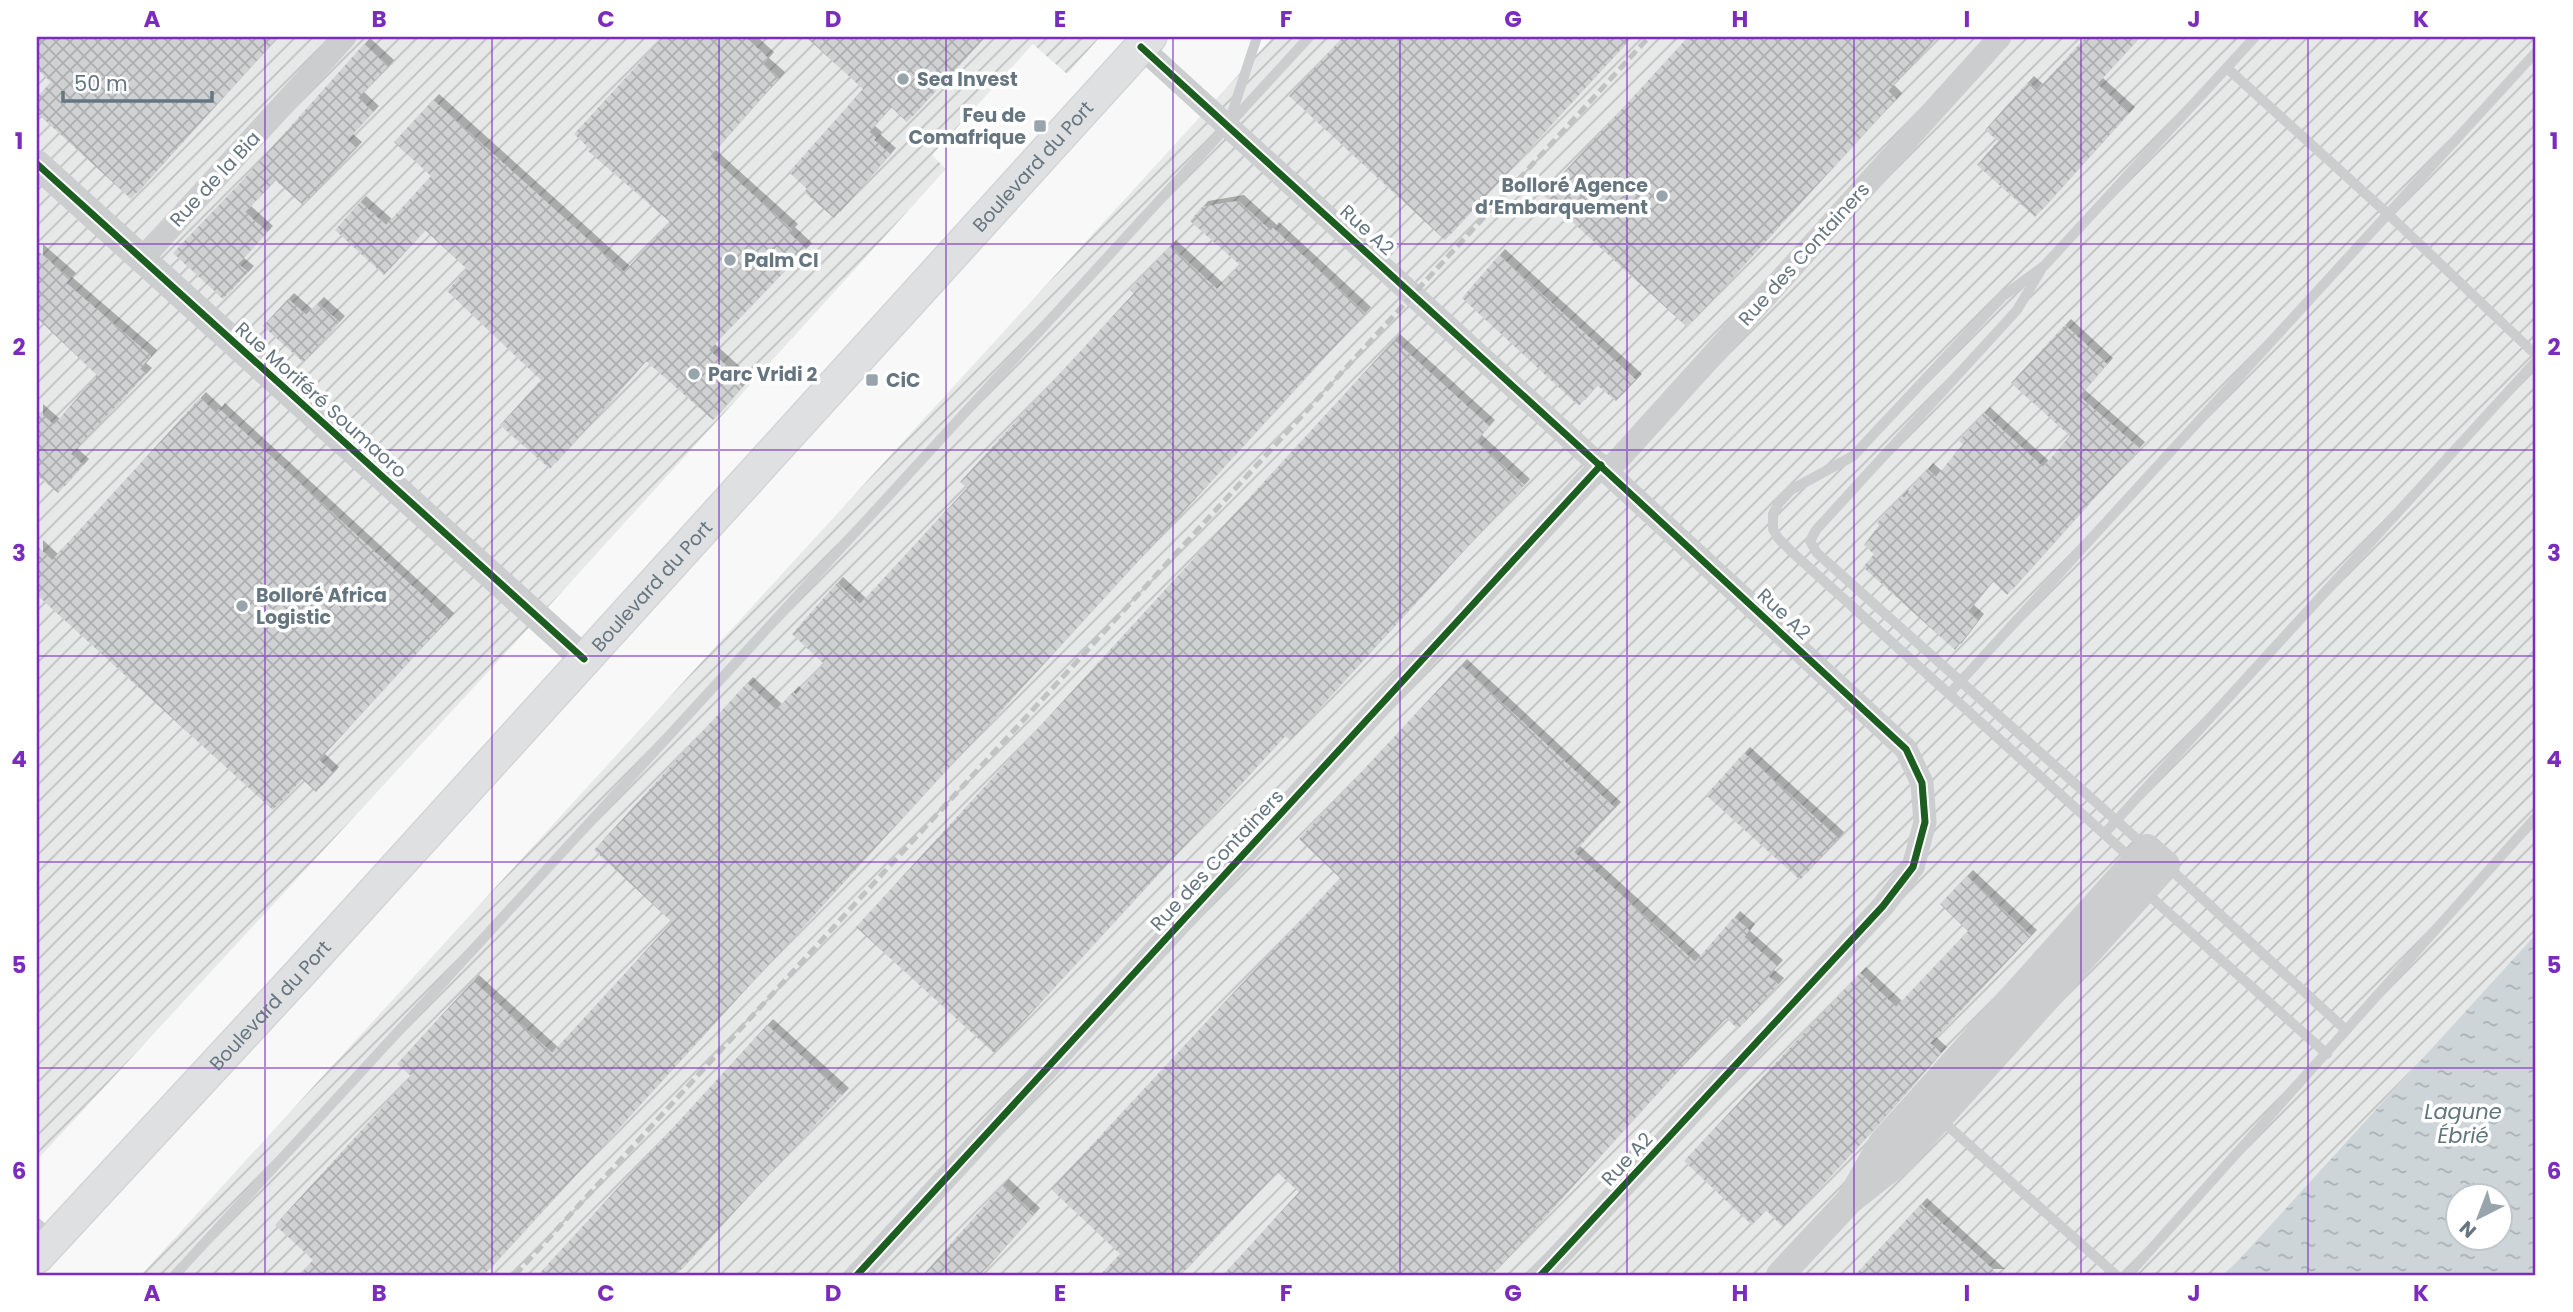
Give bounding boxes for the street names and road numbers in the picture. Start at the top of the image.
street label: Boulevard du Port [966,95,1099,238]
street label: Rue de la Bia [164,125,266,233]
street label: Rue des Containers [1732,176,1876,332]
street label: Rue A2 [1334,198,1400,262]
street label: Rue Moriféré Soumaoro [229,316,413,484]
street label: Boulevard du Port [585,514,718,657]
street label: Rue A2 [1751,582,1817,646]
street label: Rue des Containers [1144,783,1290,937]
street label: Boulevard du Port [203,934,337,1076]
street label: Rue A2 [1595,1126,1659,1192]

